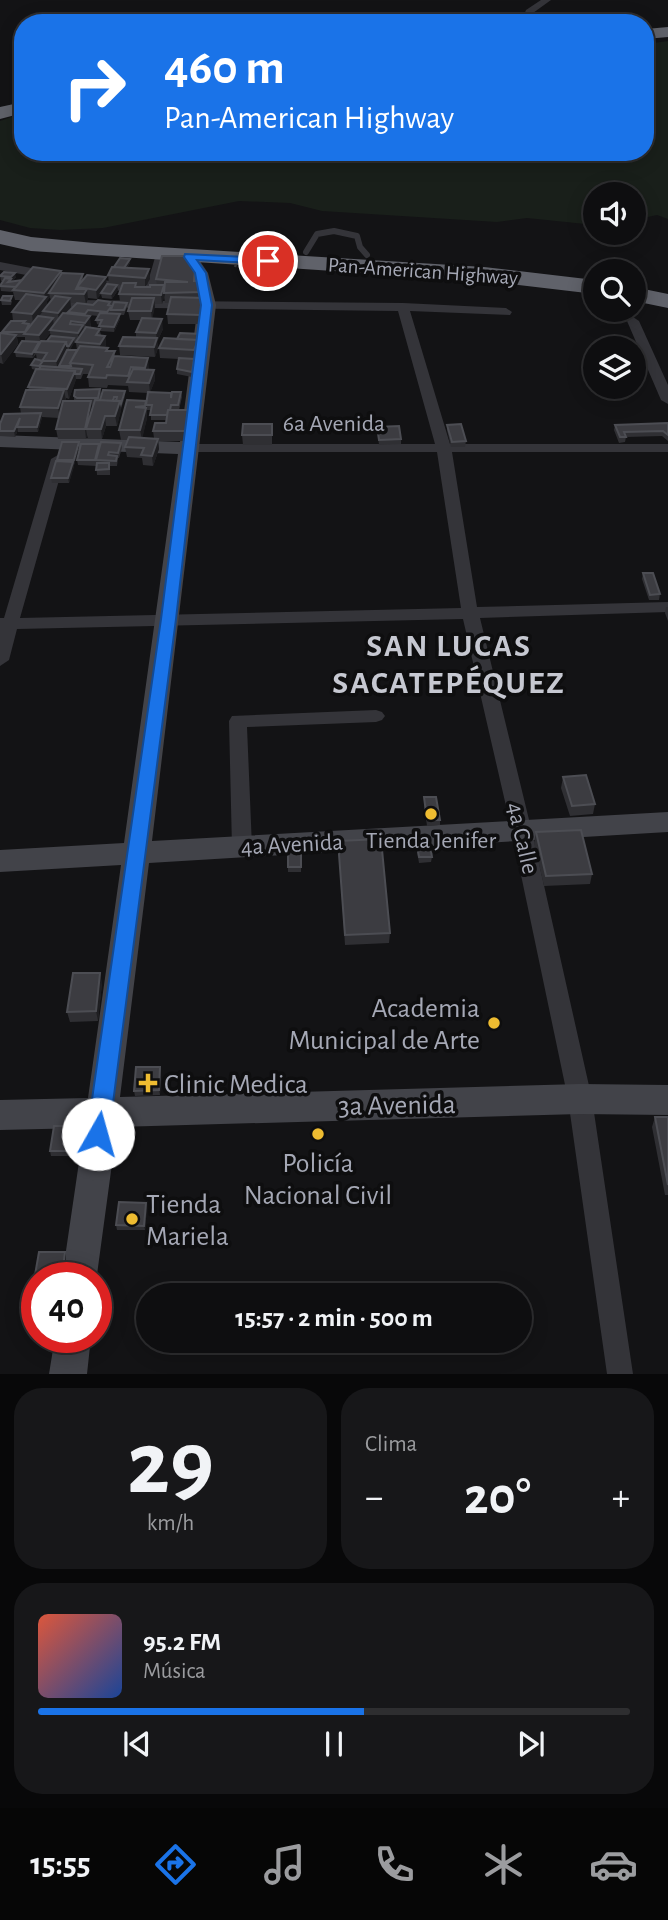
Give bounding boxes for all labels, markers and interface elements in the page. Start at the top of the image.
icon: right [49,42,140,133]
text: 460 m [164,44,285,93]
text: Pan-American Highway [164,102,454,134]
map controls [583,182,646,399]
button: sound [583,182,646,245]
pin [238,231,298,291]
icon: arrive [249,242,287,280]
street label: Pan-American Highway [327,254,519,289]
button: search [583,259,646,322]
button: layers [583,336,646,399]
street label: 6a Avenida [283,412,385,436]
district label: SAN LUCAS SACATEPÉQUEZ [332,630,566,700]
street label: 4a Calle [502,800,542,877]
marker: Tienda Jenifer [423,806,439,822]
place label: Tienda Jenifer [366,829,496,853]
street label: 4a Avenida [240,830,344,860]
place label: Academia Municipal de Arte [289,995,480,1055]
marker: Academia Municipal de Arte [486,1015,502,1031]
place label: Clinic Medica [164,1071,308,1099]
marker: Clinic Medica [138,1073,158,1093]
street label: 3a Avenida [338,1091,456,1121]
position arrow [61,1097,135,1171]
marker: Policía Nacional Civil [310,1126,326,1142]
place label: Policía Nacional Civil [244,1150,392,1210]
place label: Tienda Mariela [146,1191,229,1251]
marker: Tienda Mariela [124,1211,140,1227]
speed limit sign: 40 [21,1262,112,1353]
text: 15:57 · 2 min · 500 m [235,1305,433,1331]
text: 29 [127,1419,214,1510]
text: Clima [365,1433,417,1456]
text: 20° [464,1471,531,1523]
text: − [365,1479,383,1517]
text: + [612,1479,630,1517]
text: km/h [147,1512,194,1535]
text: 95.2 FM [143,1629,221,1655]
text: Música [143,1660,206,1683]
icon: previous [118,1725,156,1763]
icon: pause [315,1725,353,1763]
icon: next [512,1725,550,1763]
icon: directions [151,1840,200,1889]
icon: music [260,1840,309,1889]
icon: phone [370,1840,419,1889]
icon: climate [479,1840,528,1889]
icon: car [589,1840,638,1889]
text: 15:55 [30,1848,91,1880]

